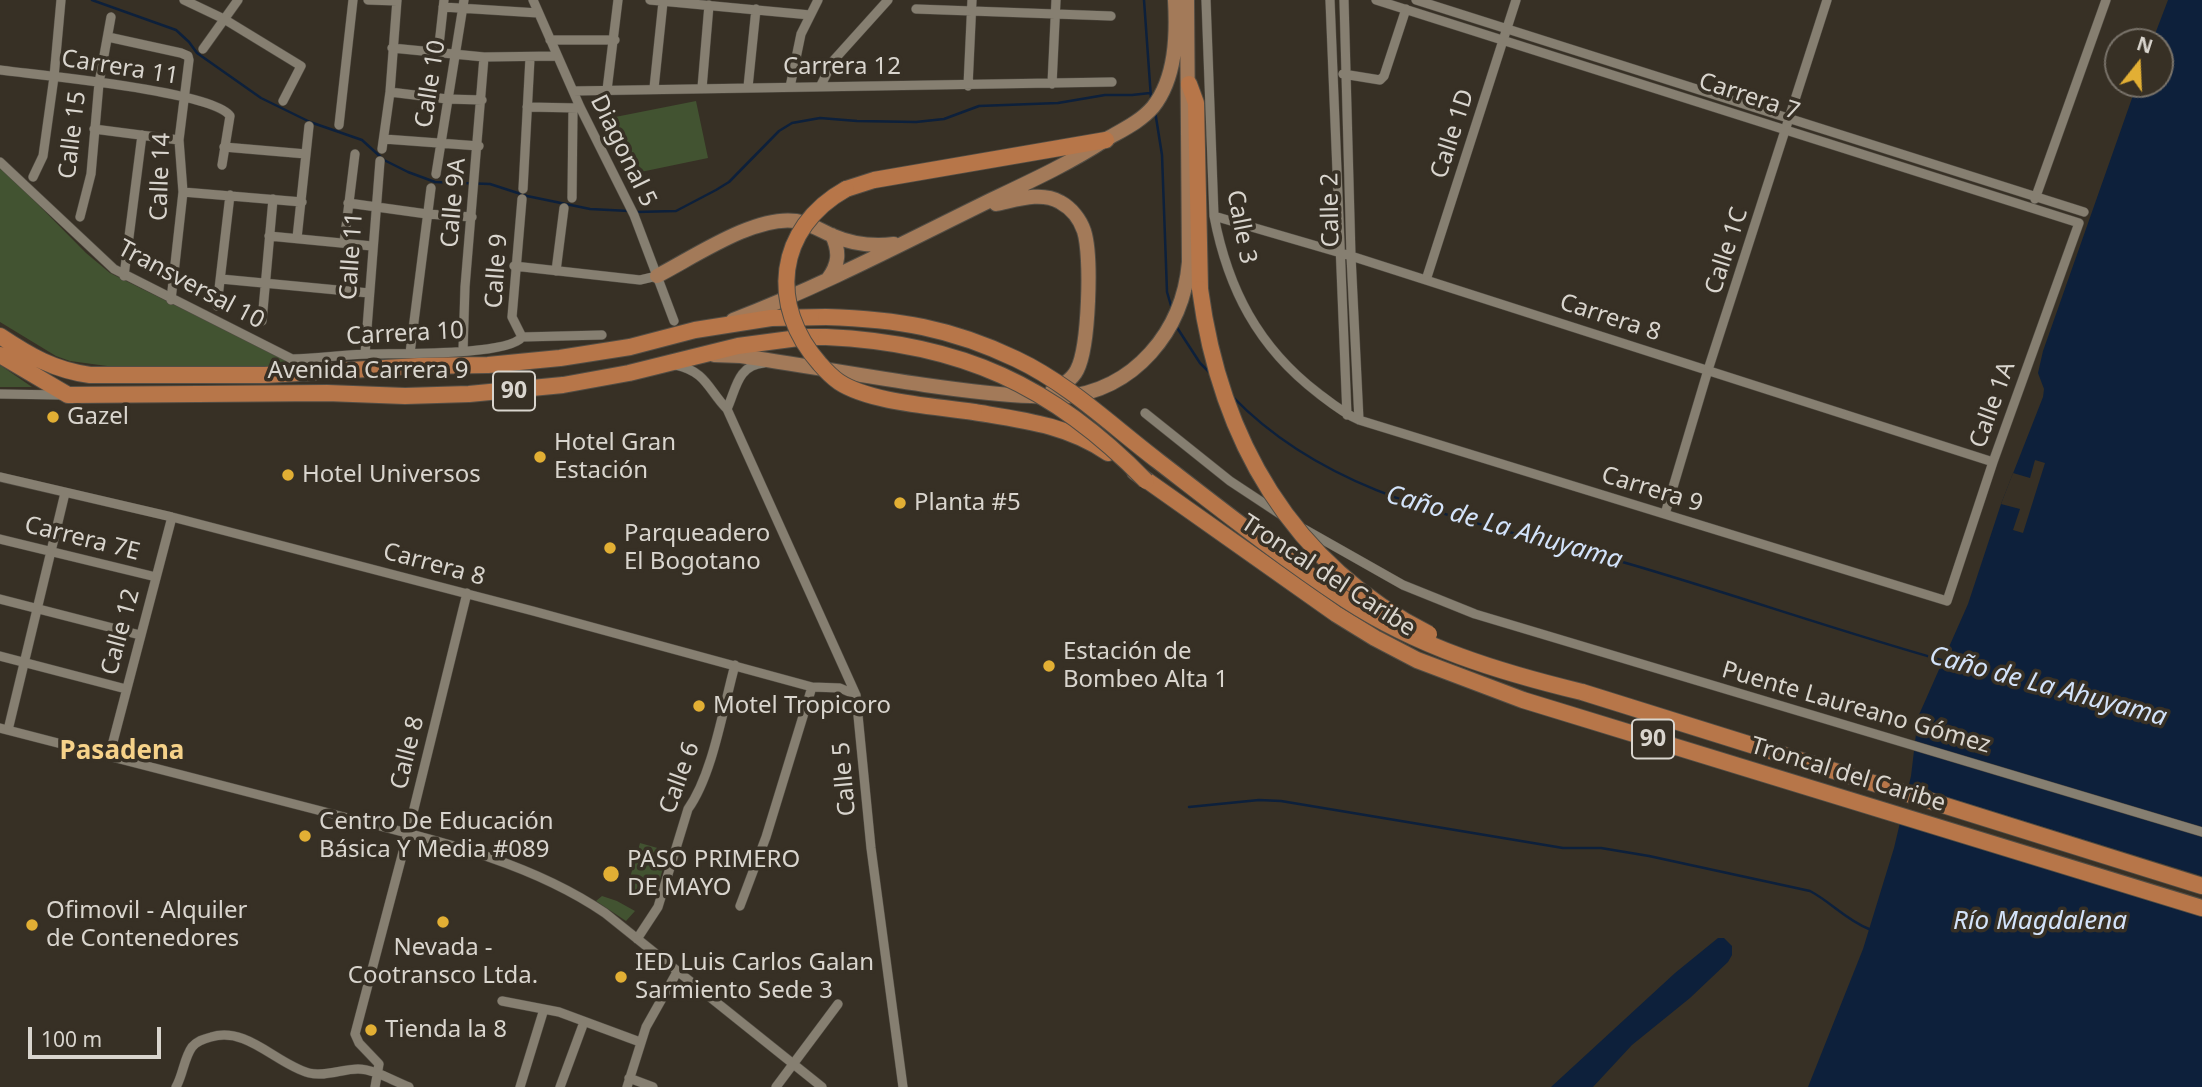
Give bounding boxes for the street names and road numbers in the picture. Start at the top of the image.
street label: Calle 10 [410,38,452,130]
street label: Carrera 11 [59,45,181,91]
street label: Carrera 12 [783,53,901,81]
street label: Carrera 7 [1695,67,1803,127]
street label: Calle 1D [1425,86,1481,182]
street label: Calle 15 [53,89,93,181]
street label: Diagonal 5 [584,90,662,212]
street label: Calle 14 [145,132,177,222]
street label: Calle 9A [436,157,472,249]
street label: Calle 2 [1316,172,1346,248]
street label: Calle 3 [1220,188,1262,266]
street label: Calle 1C [1699,204,1755,298]
street label: Calle 11 [335,211,369,301]
street label: Calle 9 [480,233,514,309]
street label: Transversal 10 [113,234,269,336]
street label: Carrera 8 [1556,288,1664,348]
street label: Carrera 10 [345,317,465,351]
street label: Avenida Carrera 9 [268,357,468,385]
street label: Calle 1A [1964,358,2022,452]
road number: 90 [493,372,535,410]
street label: Carrera 9 [1598,461,1706,519]
street label: Troncal del Caribe [1235,509,1421,643]
street label: Carrera 7E [21,511,143,567]
street label: Carrera 8 [380,538,488,592]
street label: Calle 12 [96,586,146,678]
street label: Puente Laureano Gómez [1718,656,1994,760]
street label: Calle 8 [385,713,431,793]
road number: 90 [1632,720,1674,758]
street label: Troncal del Caribe [1747,732,1949,818]
street label: Calle 6 [654,738,706,818]
street label: Calle 5 [827,741,863,817]

